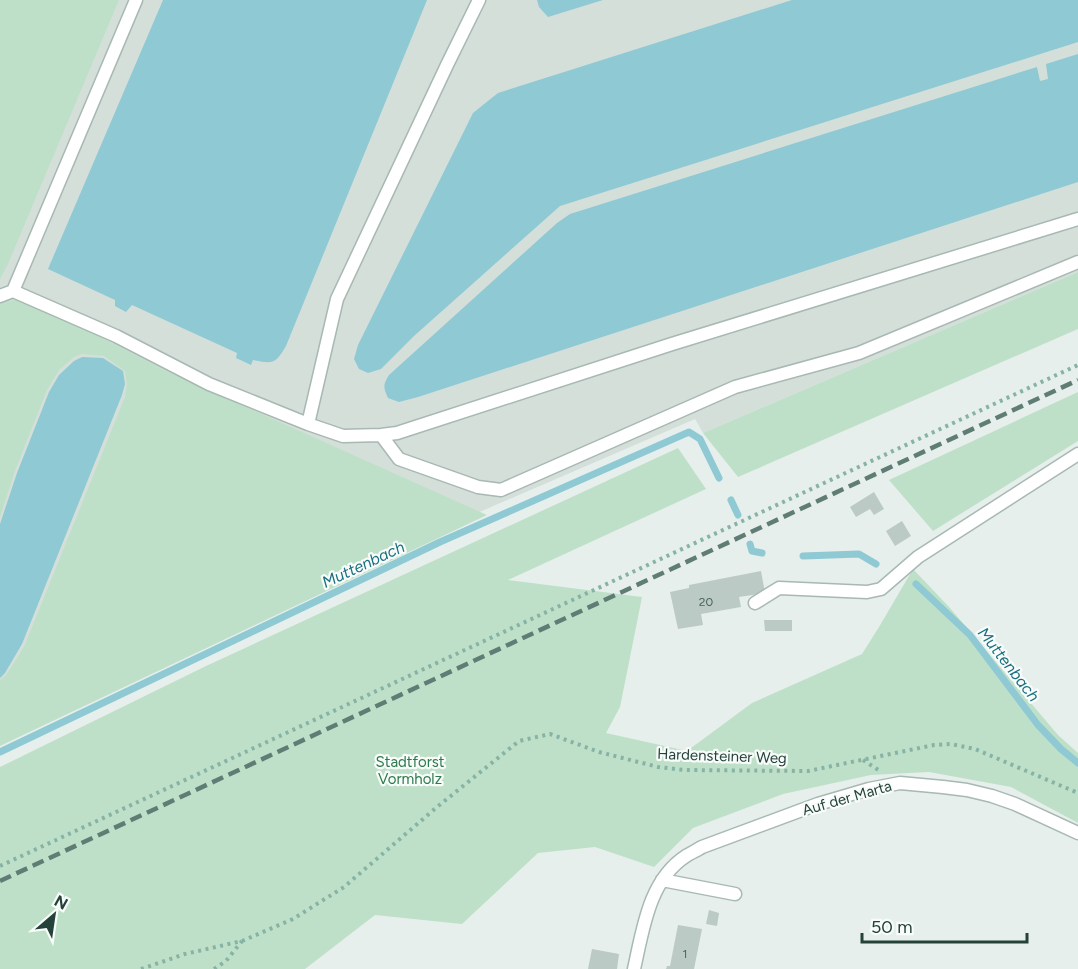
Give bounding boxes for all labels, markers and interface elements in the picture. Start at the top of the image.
water label: Muttenbach [319,537,408,592]
house number: 20 [699,595,714,609]
water label: Muttenbach [974,623,1044,705]
street label: Hardensteiner Weg [657,745,787,767]
park label: Stadtforst Vormholz [376,753,445,788]
street label: Auf der Marta [800,777,894,819]
north arrow [24,885,84,945]
text: N [51,891,71,914]
scale bar [862,906,1027,944]
text: 50 m [871,916,913,938]
house number: 1 [683,947,687,961]

